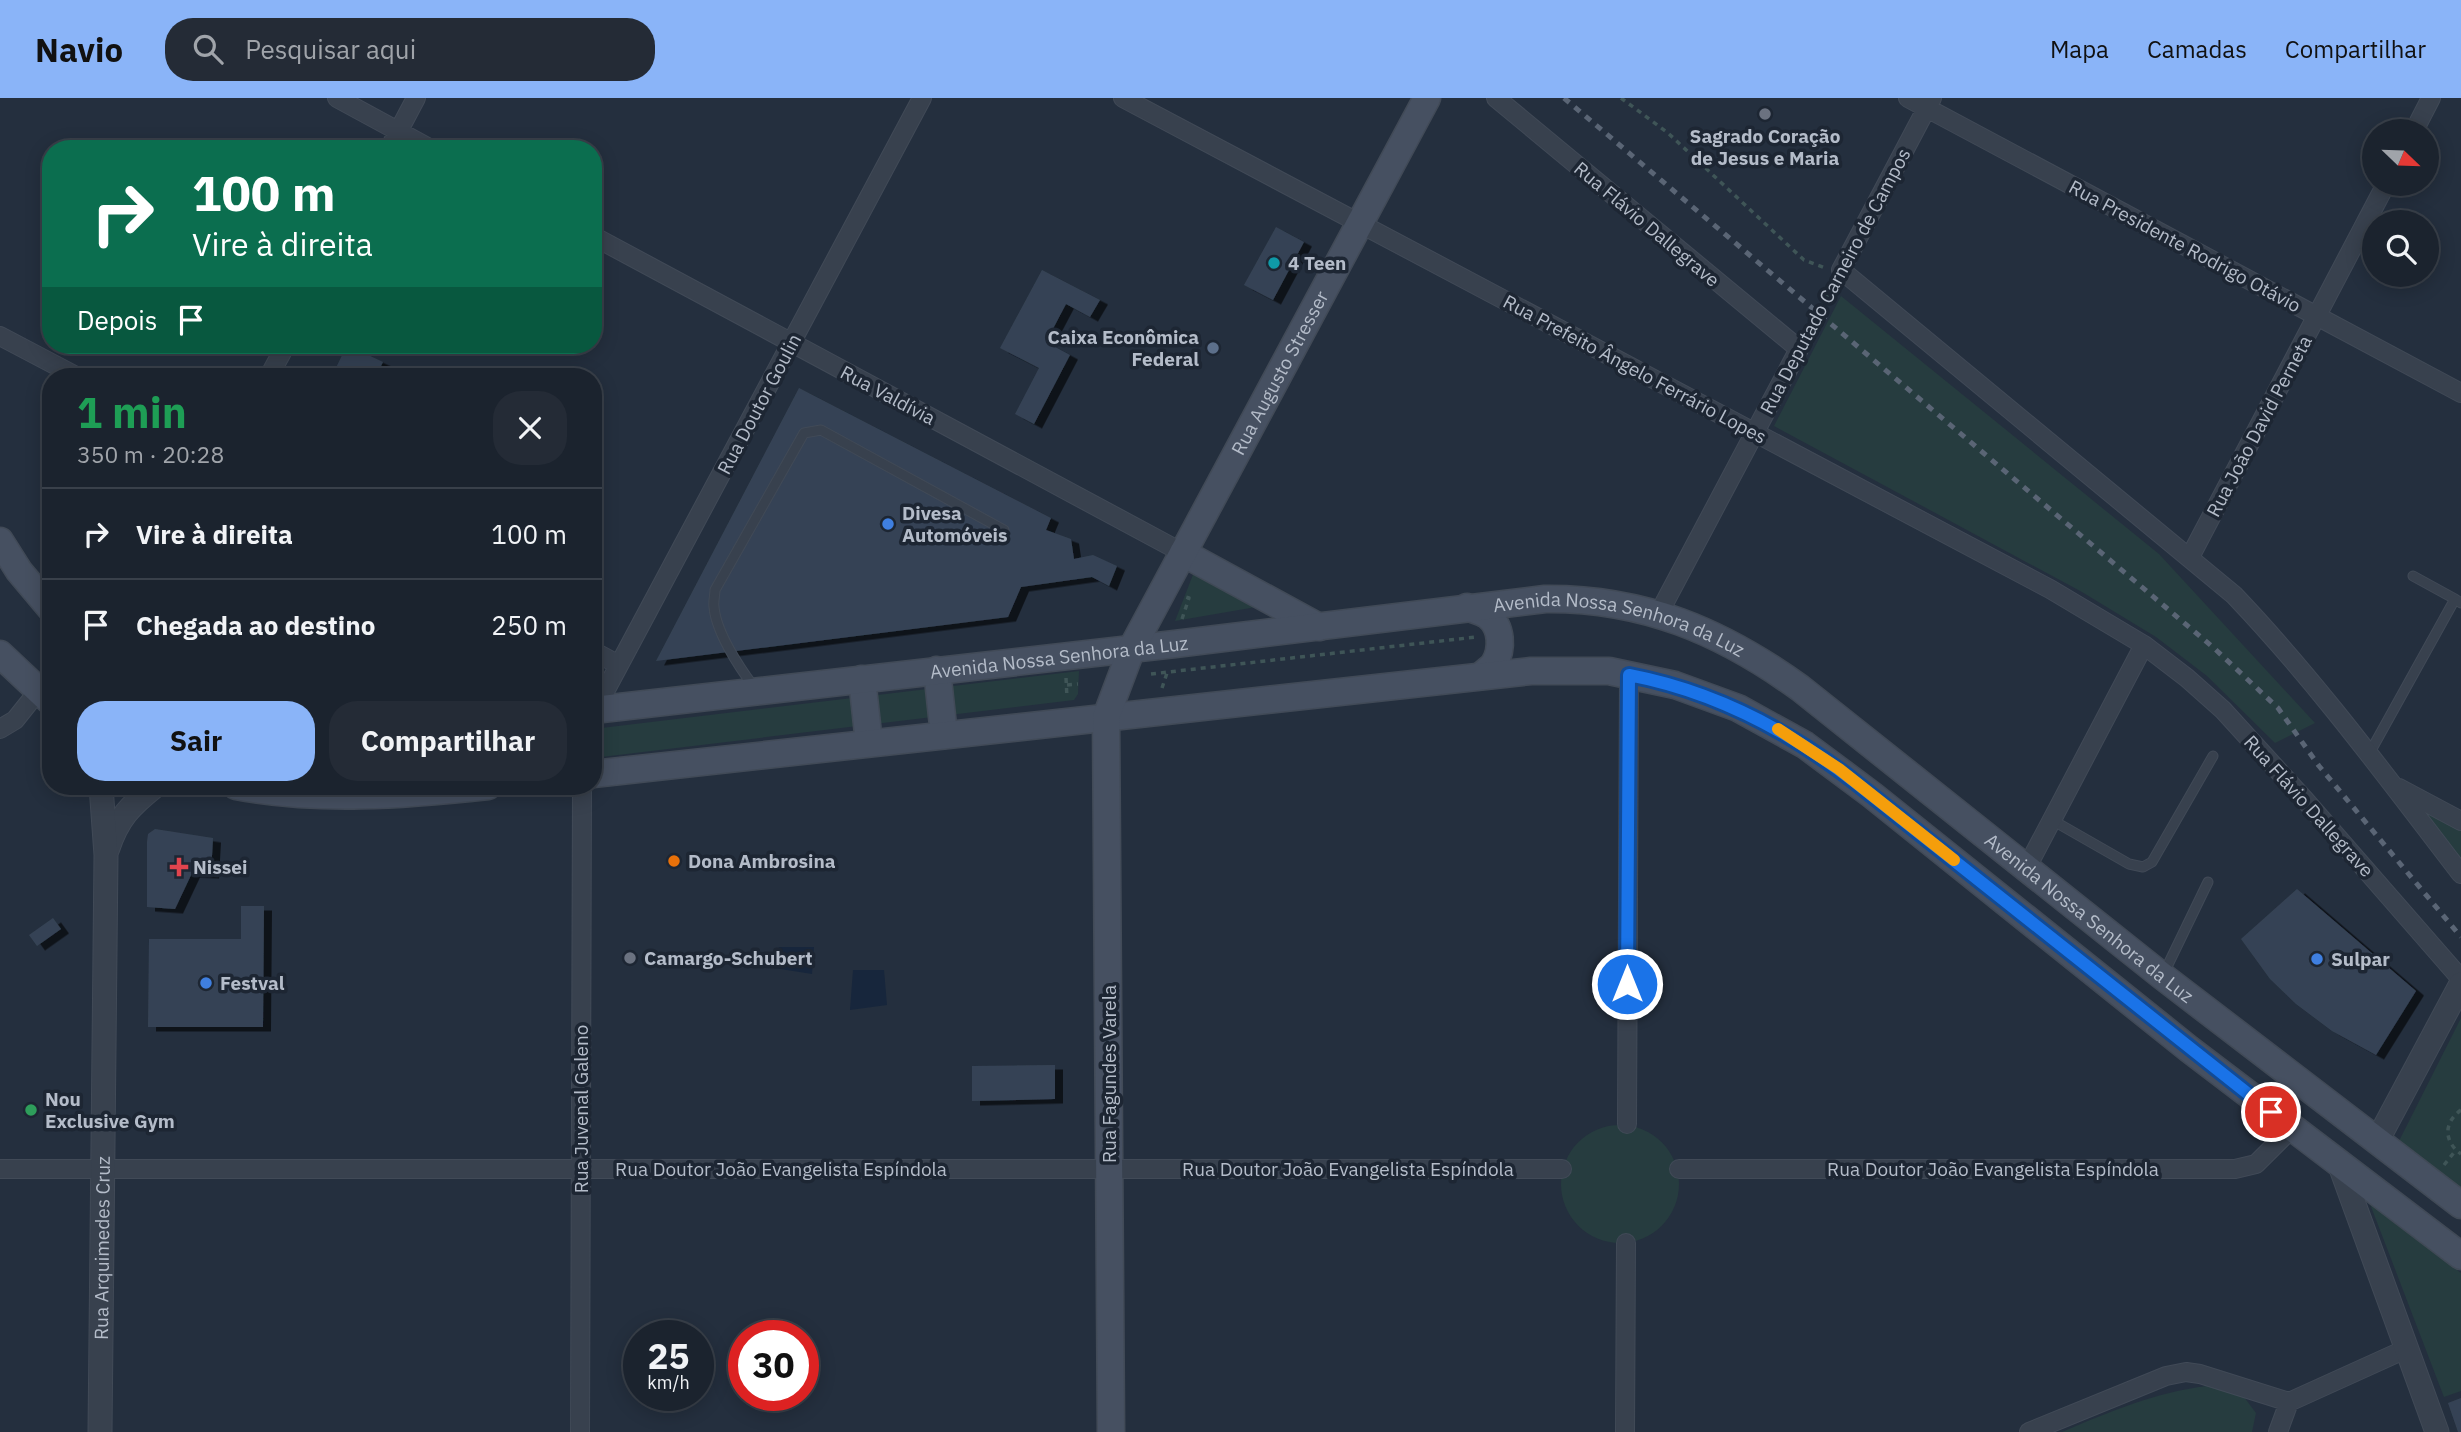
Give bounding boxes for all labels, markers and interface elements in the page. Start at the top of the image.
search box [165,18,655,81]
text: Navio [35,28,123,71]
icon: search [189,30,227,68]
text: Pesquisar aqui [245,32,416,66]
text: Mapa [2050,33,2109,65]
text: Camadas [2147,33,2247,65]
text: Compartilhar [2285,33,2426,65]
marker: Sagrado Coração de Jesus e Maria [1757,106,1773,122]
north arrow [2362,119,2440,196]
map controls [2362,119,2439,287]
place label: Sagrado Coração de Jesus e Maria [1690,124,1841,170]
street label: Rua Deputado Carneiro de Campos [1754,144,1916,418]
street label: Rua Flávio Dallegrave [1569,156,1725,292]
text: 100 m [192,161,336,224]
icon: right [77,168,168,259]
street label: Rua Presidente Rodrigo Otávio [2065,175,2305,317]
button: search [2362,210,2439,287]
text: Vire à direita [192,223,373,265]
place label: 4 Teen [1288,251,1346,275]
marker: 4 Teen [1266,255,1282,271]
street label: Rua Augusto Stresser [1226,286,1333,459]
street label: Rua Prefeito Ângelo Ferrário Lopes [1499,289,1771,449]
icon: arrive [172,301,210,339]
text: Depois [77,303,158,337]
place label: Caixa Econômica Federal [1048,325,1199,371]
street label: Rua Doutor Goulin [712,330,806,478]
street label: Rua João David Perneta [2201,331,2317,521]
marker: Caixa Econômica Federal [1205,340,1221,356]
street label: Rua Valdívia [836,360,940,430]
text: 1 min [77,385,187,440]
button: close [493,391,567,465]
text: 350 m · 20:28 [77,439,224,469]
place label: Divesa Automóveis [902,501,1008,547]
icon: right [77,515,115,553]
marker: Divesa Automóveis [880,516,896,532]
text: Vire à direita [136,517,293,551]
text: 100 m [491,517,567,551]
street label: Avenida Nossa Senhora da Luz [1492,587,1749,662]
icon: arrive [77,606,115,644]
text: Chegada ao destino [136,608,375,642]
text: 250 m [491,608,567,642]
street label: Avenida Nossa Senhora da Luz [929,630,1190,684]
button: Sair [77,701,315,781]
button: Compartilhar [329,701,567,781]
street label: Rua Flávio Dallegrave [2239,730,2379,882]
street label: Avenida Nossa Senhora da Luz [1980,828,2199,1008]
place label: Dona Ambrosina [688,849,836,873]
marker: Dona Ambrosina [666,853,682,869]
place label: Nissei [193,855,247,879]
marker: Nissei [171,859,187,875]
place label: Camargo-Schubert [644,946,813,970]
position arrow [1590,947,1664,1021]
place label: Sulpar [2331,947,2390,971]
marker: Camargo-Schubert [622,950,638,966]
marker: Sulpar [2309,951,2325,967]
place label: Festval [220,971,285,995]
marker: Festval [198,975,214,991]
street label: Rua Fagundes Varela [1097,985,1121,1163]
street label: Rua Juvenal Galeno [569,1025,593,1193]
pin [2241,1082,2301,1142]
place label: Nou Exclusive Gym [45,1087,175,1133]
icon: arrive [2252,1093,2290,1131]
marker: Nou Exclusive Gym [23,1102,39,1118]
street label: Rua Arquimedes Cruz [89,1156,115,1340]
street label: Rua Doutor João Evangelista Espíndola [615,1157,947,1181]
street label: Rua Doutor João Evangelista Espíndola [1182,1157,1514,1181]
street label: Rua Doutor João Evangelista Espíndola [1827,1157,2159,1181]
speed limit sign: 30 [728,1320,819,1411]
text: 25 [647,1333,690,1379]
text: km/h [647,1371,690,1394]

